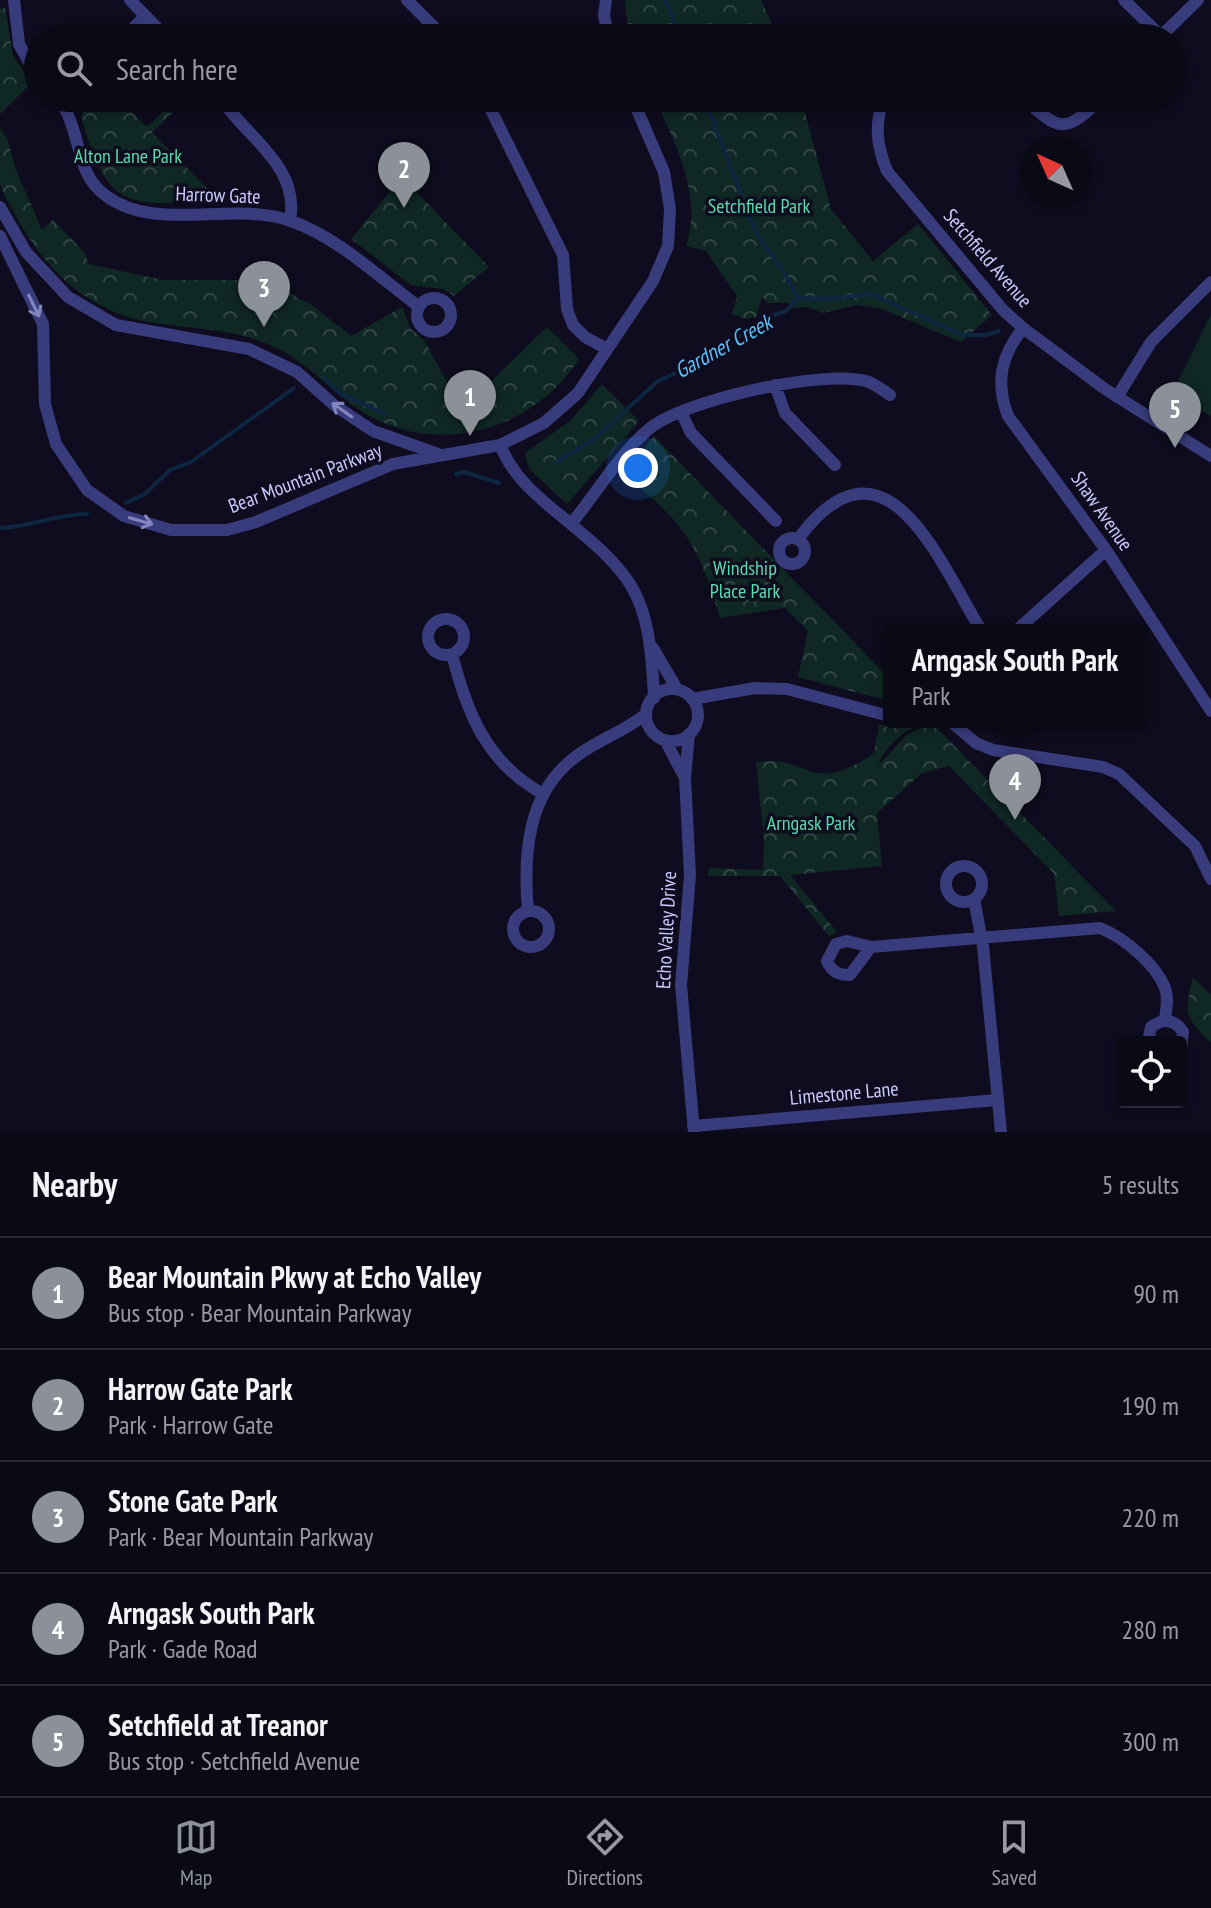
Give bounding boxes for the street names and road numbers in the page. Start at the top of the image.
street label: Harrow Gate [175,181,261,209]
street label: Setchfield Avenue [938,203,1038,313]
street label: Bear Mountain Parkway [225,437,386,519]
street label: Shaw Avenue [1065,466,1139,556]
street label: Echo Valley Drive [650,870,682,990]
street label: Limestone Lane [789,1075,899,1111]

